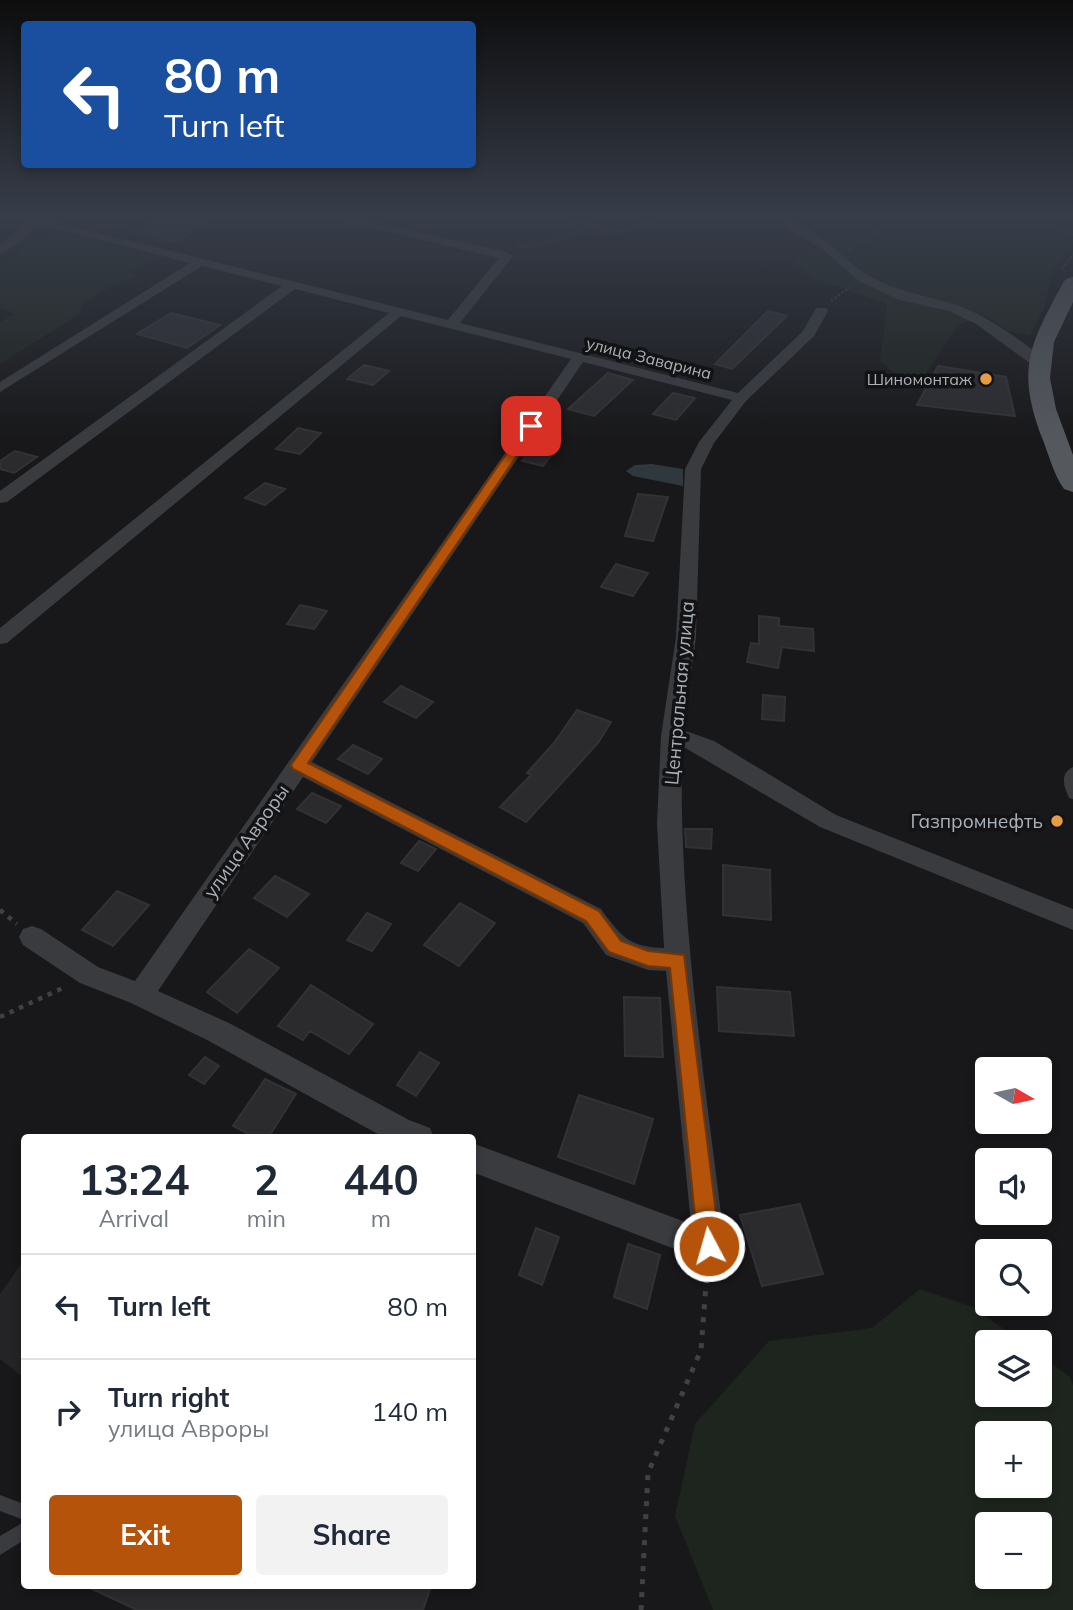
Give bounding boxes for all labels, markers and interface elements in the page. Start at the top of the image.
text: 80 m [164,44,280,105]
icon: left [49,49,140,140]
text: Turn left [164,105,284,145]
street label: улица Заварина [584,333,714,383]
place label: Шиномонтаж [867,369,972,389]
marker: Шиномонтаж [978,371,994,387]
pin [501,396,561,456]
icon: arrive [512,407,550,445]
street label: Центральная улица [659,600,699,786]
street label: улица Авроры [198,780,294,902]
place label: Газпромнефть [911,809,1043,833]
marker: Газпромнефть [1049,813,1065,829]
north arrow [975,1057,1052,1134]
map controls [975,1057,1052,1589]
button: sound [975,1148,1052,1225]
text: 13:24 [78,1153,189,1206]
text: 2 [254,1153,279,1206]
text: 440 [343,1153,419,1206]
text: Arrival [99,1204,169,1233]
text: min [247,1204,286,1233]
text: m [371,1204,391,1233]
position arrow [672,1209,746,1283]
button: search [975,1239,1052,1316]
icon: left [49,1288,87,1326]
text: Turn left [108,1290,210,1323]
text: 80 m [387,1290,448,1323]
button: layers [975,1330,1052,1407]
text: Turn right [108,1381,229,1414]
icon: right [49,1393,87,1431]
text: 140 m [372,1395,448,1428]
text: улица Авроры [108,1414,269,1443]
button: + [975,1421,1052,1498]
button: Exit [49,1495,242,1575]
button: Share [256,1495,448,1575]
button: − [975,1512,1052,1589]

